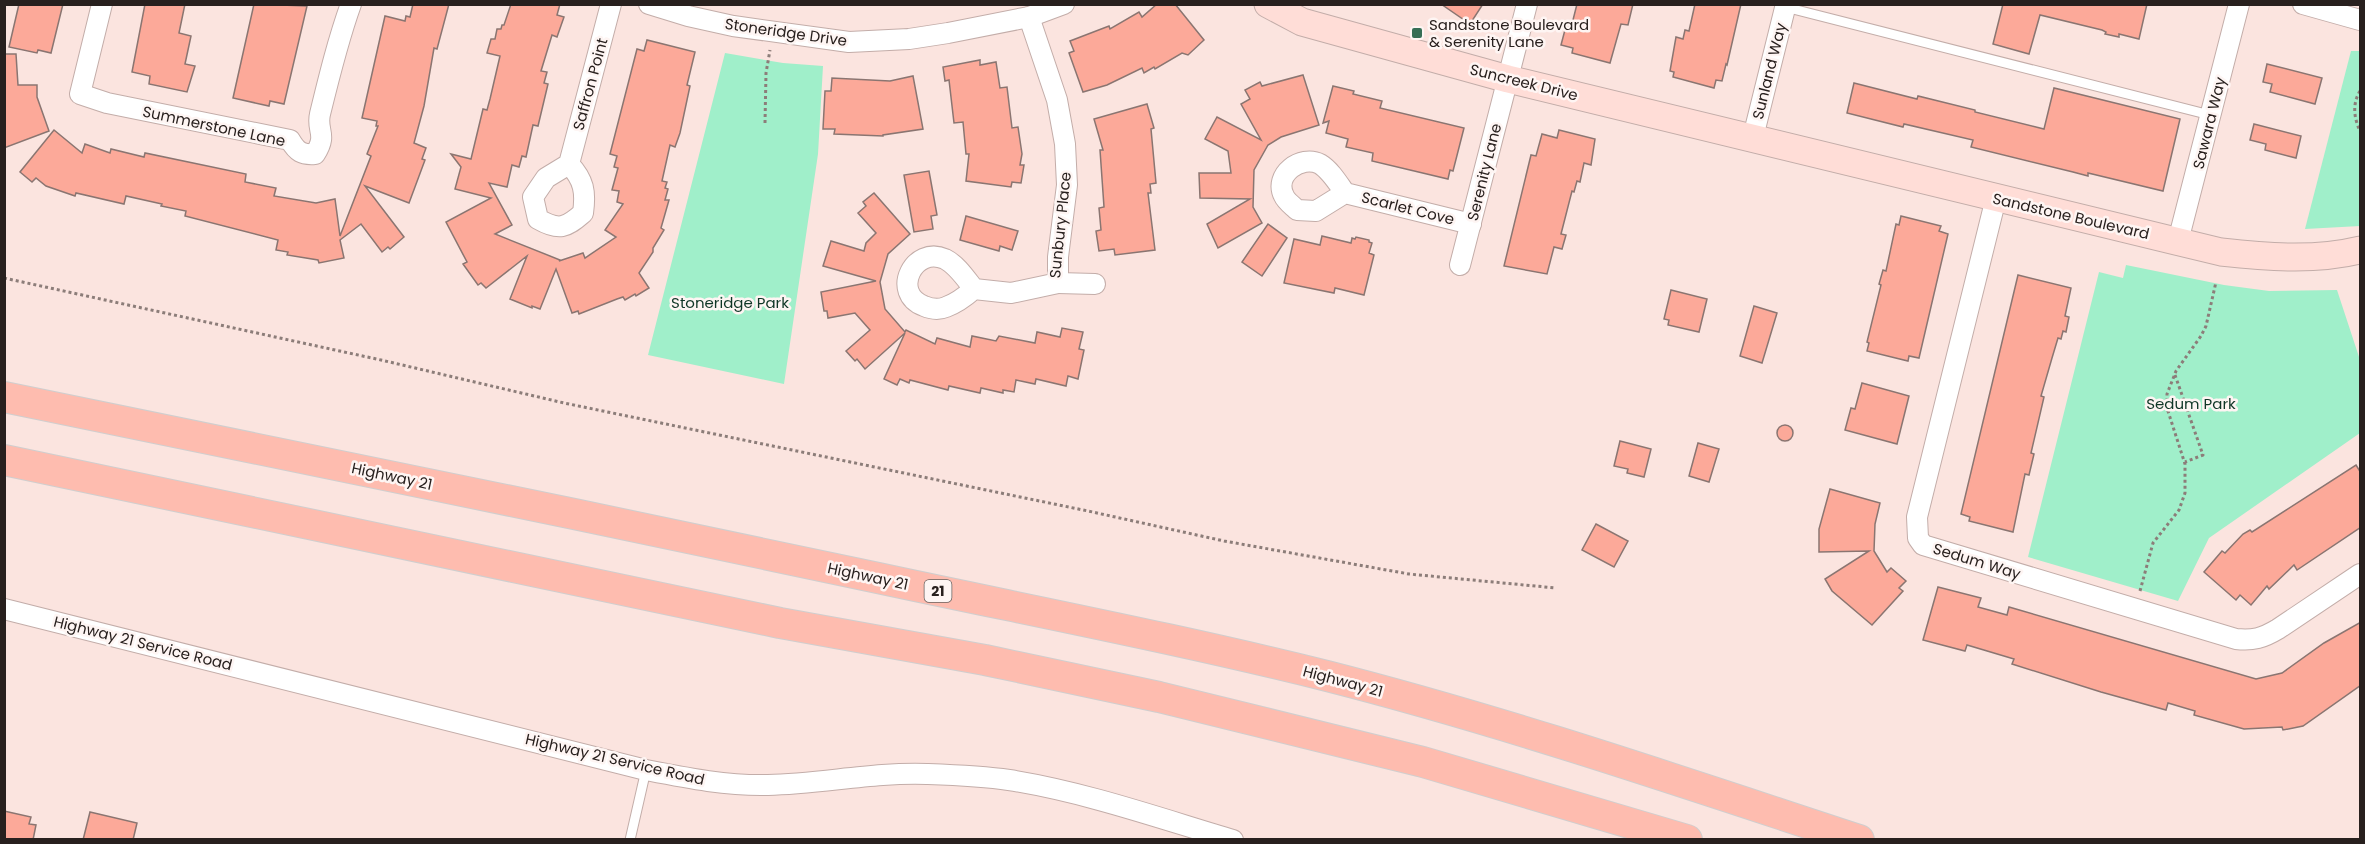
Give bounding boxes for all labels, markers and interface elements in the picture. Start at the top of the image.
street label: Stoneridge Drive [724,13,848,51]
place label: Sandstone Boulevard & Serenity Lane [1429,14,1589,52]
street label: Sunland Way [1747,20,1791,121]
marker: Sandstone Boulevard & Serenity Lane [1410,26,1424,40]
street label: Saffron Point [568,36,612,132]
street label: Suncreek Drive [1468,58,1580,106]
street label: Sawara Way [2187,74,2231,171]
street label: Summerstone Lane [141,101,287,151]
street label: Serenity Lane [1462,121,1506,223]
street label: Sunbury Place [1044,171,1076,279]
street label: Scarlet Cove [1359,186,1457,230]
street label: Sandstone Boulevard [1991,188,2151,244]
park label: Stoneridge Park [671,292,789,313]
park label: Sedum Park [2146,393,2236,414]
street label: Highway 21 [350,457,434,495]
street label: Sedum Way [1931,538,2024,584]
street label: Highway 21 [826,557,910,595]
road number: 21 [924,580,952,602]
street label: Highway 21 Service Road [52,611,234,675]
street label: Highway 21 [1301,660,1385,702]
street label: Highway 21 Service Road [523,728,707,790]

